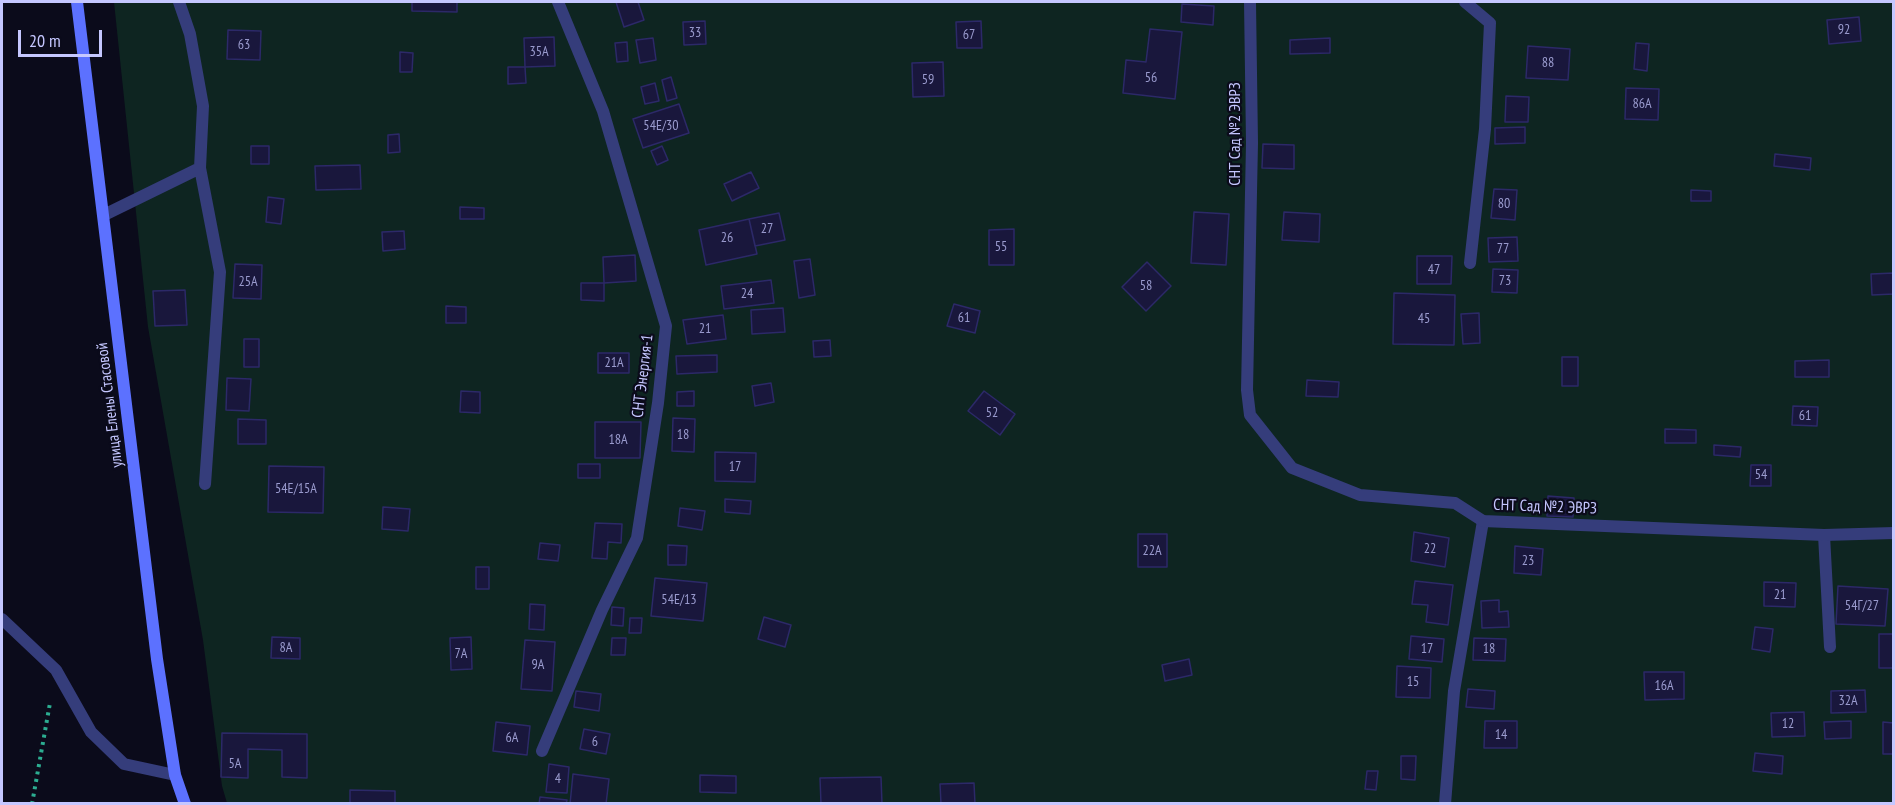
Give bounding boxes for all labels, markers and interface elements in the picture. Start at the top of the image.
scale bar [21,18,105,56]
house number: 92 [1838,22,1850,38]
house number: 33 [689,25,701,41]
house number: 67 [963,27,975,43]
text: 20 m [29,29,61,52]
house number: 63 [238,37,250,53]
house number: 35А [529,44,549,60]
house number: 88 [1542,55,1554,71]
house number: 56 [1145,70,1157,86]
house number: 59 [922,72,934,88]
street label: СНТ Сад №2 ЭВРЗ [1225,82,1245,186]
house number: 86А [1632,96,1652,112]
house number: 54Е/30 [643,118,679,134]
house number: 80 [1498,196,1510,212]
house number: 27 [761,221,773,237]
house number: 26 [721,230,733,246]
house number: 55 [995,239,1007,255]
house number: 77 [1497,241,1509,257]
house number: 47 [1428,262,1440,278]
house number: 73 [1499,273,1511,289]
house number: 25А [238,274,258,290]
house number: 58 [1140,278,1152,294]
house number: 24 [741,286,753,302]
house number: 61 [958,310,970,326]
house number: 45 [1418,311,1430,327]
house number: 21 [699,321,711,337]
street label: СНТ Энергия-1 [628,333,658,419]
street label: улица Елены Стасовой [93,341,127,469]
house number: 21А [604,355,624,371]
house number: 52 [986,405,998,421]
house number: 61 [1799,408,1811,424]
house number: 18 [677,427,689,443]
house number: 18А [608,432,628,448]
house number: 17 [729,459,741,475]
house number: 54 [1755,467,1767,483]
house number: 54Е/15А [275,481,317,497]
street label: СНТ Сад №2 ЭВРЗ [1493,496,1597,518]
house number: 22 [1424,541,1436,557]
house number: 22А [1142,543,1162,559]
house number: 23 [1522,553,1534,569]
house number: 21 [1774,587,1786,603]
house number: 54Е/13 [661,592,697,608]
house number: 54Г/27 [1845,598,1879,614]
house number: 8А [280,640,292,656]
house number: 17 [1421,641,1433,657]
house number: 18 [1483,641,1495,657]
house number: 7А [455,646,467,662]
house number: 9А [532,657,544,673]
house number: 15 [1407,674,1419,690]
house number: 16А [1654,678,1674,694]
house number: 32А [1838,693,1858,709]
house number: 12 [1782,716,1794,732]
house number: 14 [1495,727,1507,743]
house number: 6А [506,730,518,746]
house number: 6 [592,734,598,750]
house number: 5А [229,756,241,772]
house number: 4 [555,771,561,787]

